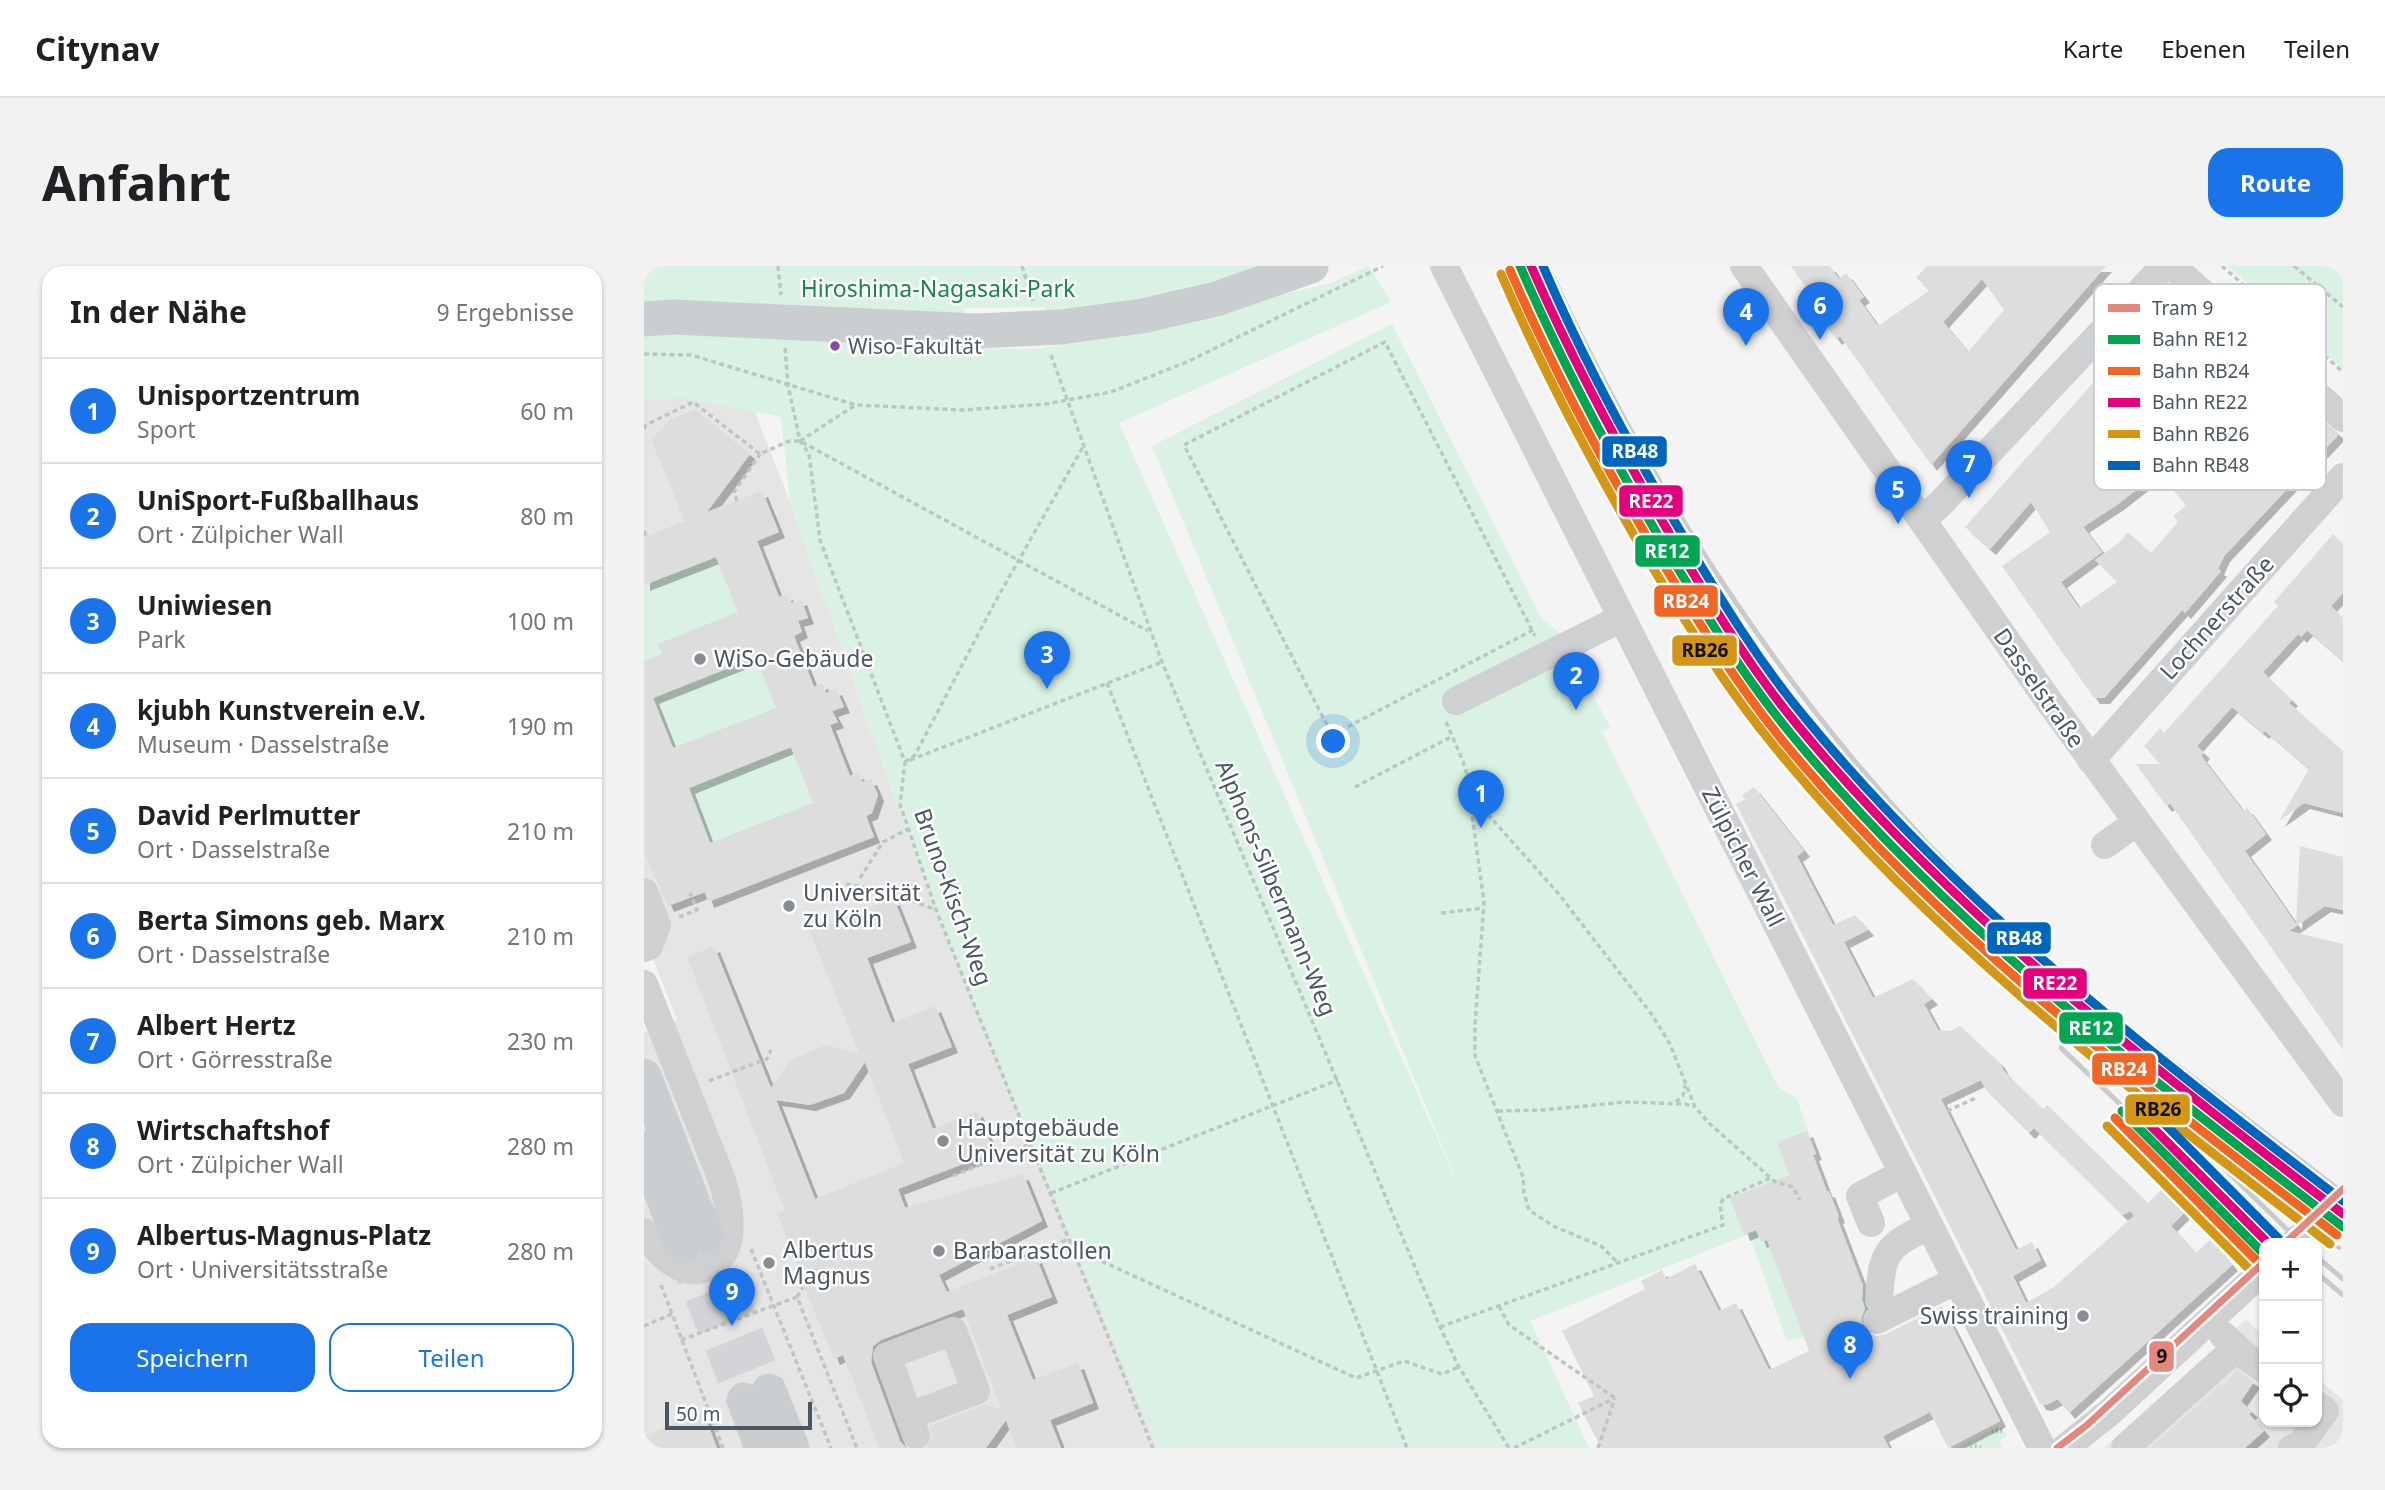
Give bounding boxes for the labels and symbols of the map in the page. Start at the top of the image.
park label: Hiroshima-Nagasaki-Park [801,272,1076,304]
pin: 6 [1797,282,1843,340]
legend [2094,284,2326,490]
pin: 4 [1723,288,1769,346]
text: Tram 9 [2152,295,2213,321]
text: Bahn RE12 [2152,326,2248,352]
place label: Wiso-Fakultät [848,332,982,360]
marker: Wiso-Fakultät [828,339,842,353]
text: Bahn RB24 [2152,358,2249,384]
text: Bahn RE22 [2152,389,2248,415]
text: Bahn RB26 [2152,421,2249,447]
line badge: RB48 [1601,435,1668,468]
text: RB48 [1612,438,1659,464]
pin: 7 [1946,440,1992,498]
text: Bahn RB48 [2152,452,2249,478]
pin: 5 [1875,466,1921,524]
line badge: RE22 [1618,484,1684,518]
text: RE22 [1629,488,1674,514]
line badge: RE12 [1634,534,1701,568]
text: RE12 [1645,538,1690,564]
street label: Lochnerstraße [2152,548,2281,686]
line badge: RB24 [1653,584,1719,618]
text: RB24 [1663,588,1710,614]
street label: Dasselstraße [1987,621,2093,754]
pin: 3 [1024,631,1070,689]
line badge: RB26 [1671,634,1738,667]
text: RB26 [1682,637,1729,663]
place label: WiSo-Gebäude [714,642,873,674]
marker: WiSo-Gebäude [692,651,708,667]
pin: 2 [1553,652,1599,710]
your location [1316,724,1350,758]
street label: Alphons-Silbermann-Weg [1208,755,1345,1020]
pin: 1 [1458,770,1504,828]
street label: Zülpicher Wall [1695,781,1793,932]
street label: Bruno-Kisch-Weg [907,804,1001,990]
place label: Universität zu Köln [803,876,921,934]
marker: Universität zu Köln [781,898,797,914]
line badge: RB48 [1986,921,2052,955]
text: RB48 [1996,925,2043,951]
line badge: RE22 [2022,967,2088,1000]
text: RE22 [2033,970,2078,996]
line badge: RE12 [2058,1011,2124,1045]
text: RE12 [2069,1015,2114,1041]
line badge: RB24 [2091,1052,2157,1086]
text: RB24 [2101,1056,2148,1082]
line badge: RB26 [2124,1093,2191,1126]
text: RB26 [2135,1096,2182,1122]
place label: Hauptgebäude Universität zu Köln [957,1111,1160,1169]
marker: Hauptgebäude Universität zu Köln [935,1133,951,1149]
place label: Albertus Magnus [783,1233,874,1291]
place label: Barbarastollen [953,1234,1112,1266]
marker: Barbarastollen [931,1243,947,1259]
marker: Albertus Magnus [761,1255,777,1271]
pin: 9 [709,1268,755,1326]
place label: Swiss training [1920,1299,2069,1331]
marker: Swiss training [2075,1308,2091,1324]
pin: 8 [1827,1321,1873,1379]
line badge: 9 [2148,1340,2175,1373]
text: 9 [2157,1343,2168,1369]
scale bar [665,1399,812,1431]

